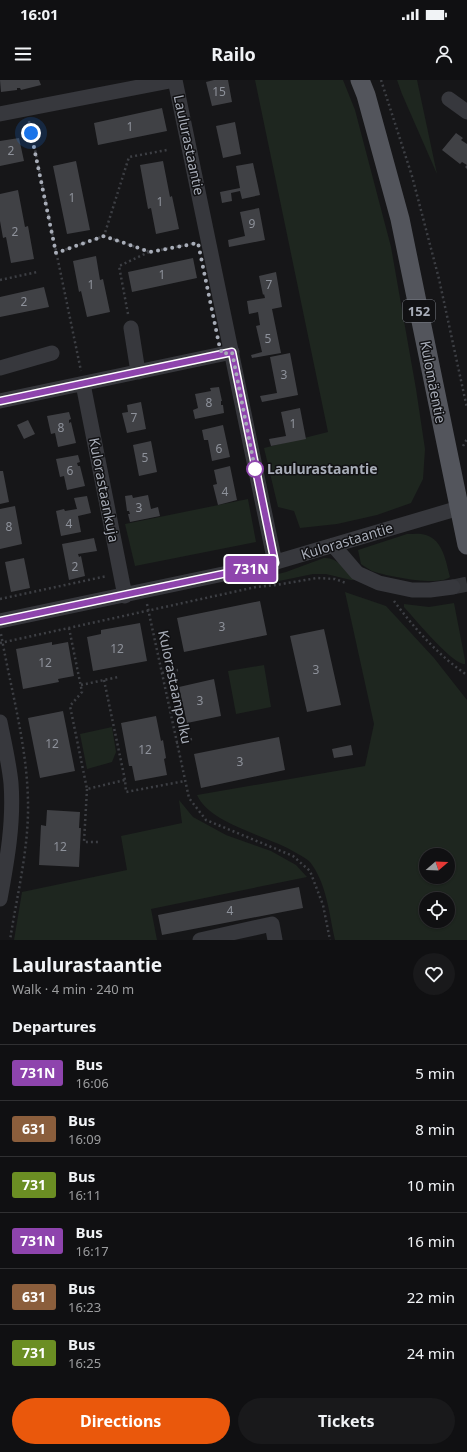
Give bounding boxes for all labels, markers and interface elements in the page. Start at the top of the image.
text: 16:01 [20,4,59,24]
text: Railo [211,42,256,66]
icon: menu [12,43,34,65]
icon: person [433,43,455,65]
house number: 15 [212,83,226,100]
street label: Laulurastaantie [170,93,209,197]
house number: 1 [127,118,133,135]
your location [21,123,41,143]
house number: 2 [8,142,15,159]
house number: 1 [69,189,75,206]
house number: 1 [157,193,163,210]
house number: 9 [249,215,256,232]
house number: 2 [12,223,19,240]
house number: 1 [159,266,165,283]
house number: 1 [88,276,94,293]
house number: 7 [266,276,273,293]
house number: 2 [21,293,28,310]
road number: 152 [403,300,435,322]
house number: 5 [265,330,272,347]
street label: Kulomäentie [416,339,451,425]
house number: 3 [281,366,288,383]
house number: 8 [206,394,213,411]
house number: 7 [131,409,138,426]
house number: 1 [290,415,296,432]
house number: 8 [58,419,65,436]
street label: Kulorastaankuja [85,436,124,544]
house number: 6 [216,440,223,457]
house number: 5 [142,449,149,466]
place label: Laulurastaantie [267,459,378,478]
marker: Laulurastaantie [246,460,264,478]
house number: 6 [67,462,74,479]
house number: 4 [222,483,229,500]
house number: 3 [136,499,143,516]
house number: 4 [66,515,73,532]
street label: Kulorastaantie [298,517,395,564]
house number: 8 [6,518,13,535]
line badge: 731N [223,556,279,582]
house number: 2 [72,558,79,575]
text: 731N [233,559,269,578]
house number: 3 [219,618,226,635]
street label: Kulorastaanpolku [154,628,197,745]
house number: 12 [110,640,124,657]
house number: 12 [38,654,52,671]
house number: 3 [313,661,320,678]
house number: 3 [197,692,204,709]
house number: 12 [45,735,59,752]
house number: 12 [138,741,152,758]
house number: 3 [237,753,244,770]
house number: 12 [53,838,67,855]
north arrow [419,848,455,884]
map controls [419,848,455,928]
button: locate [419,892,455,928]
house number: 4 [227,902,234,919]
text: Laulurastaantie [12,952,162,978]
button: heart [413,953,455,995]
text: Walk · 4 min · 240 m [12,980,134,998]
text: Departures [12,1016,96,1036]
text: Bus [75,1054,103,1074]
text: 731N [20,1063,55,1082]
text: 5 min [415,1063,455,1083]
text: 16:06 [75,1074,109,1092]
text: Bus [68,1110,95,1130]
text: 631 [22,1119,46,1138]
text: 8 min [415,1119,455,1139]
text: 16:09 [68,1130,101,1148]
text: Bus [68,1166,95,1186]
text: 731 [22,1175,46,1194]
text: 10 min [407,1175,455,1195]
text: 16:11 [68,1186,101,1204]
text: Bus [75,1222,103,1242]
text: 731N [20,1231,55,1250]
text: 16 min [407,1231,455,1251]
text: 16:17 [75,1242,109,1260]
text: Bus [68,1278,95,1298]
text: 631 [22,1287,46,1306]
text: 22 min [407,1287,455,1307]
text: 16:23 [68,1298,101,1316]
text: Bus [68,1334,95,1354]
text: 731 [22,1343,46,1362]
text: 24 min [407,1343,455,1363]
text: 16:25 [68,1354,101,1372]
button: Directions [12,1398,230,1444]
button: Tickets [238,1398,455,1444]

